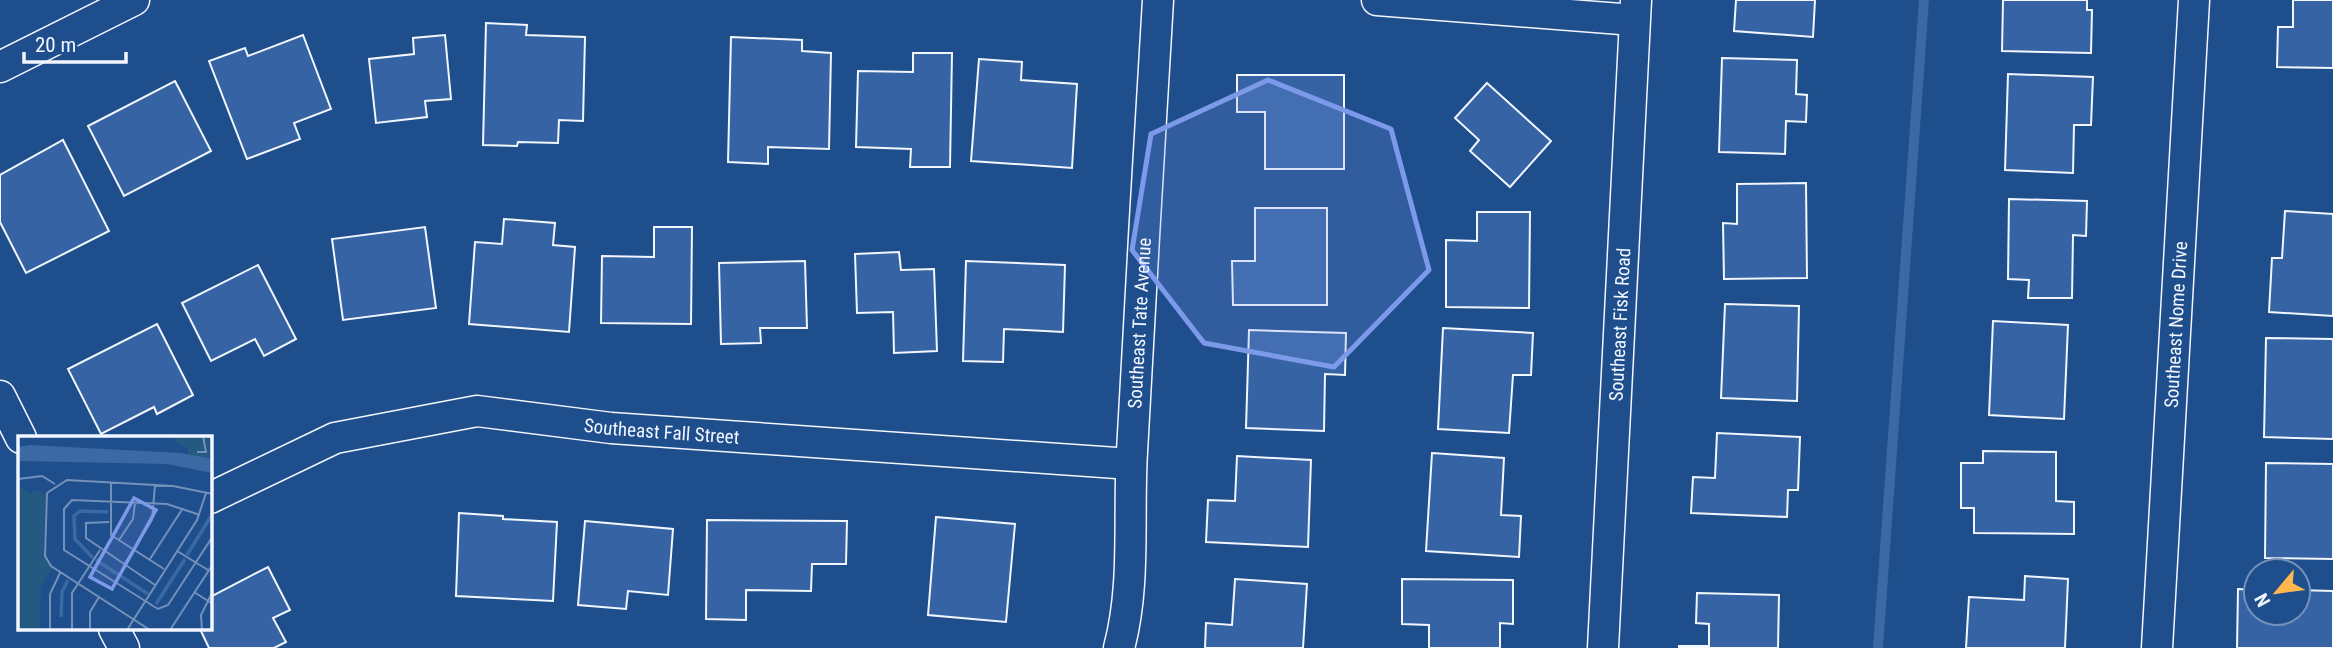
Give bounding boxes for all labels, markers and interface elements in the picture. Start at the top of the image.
scale bar [24,21,126,65]
text: 20 m [35,33,76,57]
street label: Southeast Tate Avenue [1123,237,1155,409]
street label: Southeast Nome Drive [2159,240,2192,409]
street label: Southeast Fisk Road [1604,247,1635,402]
street label: Southeast Fall Street [583,413,740,448]
inset map [18,436,212,630]
north arrow [2242,557,2312,627]
text: N [2250,589,2275,611]

